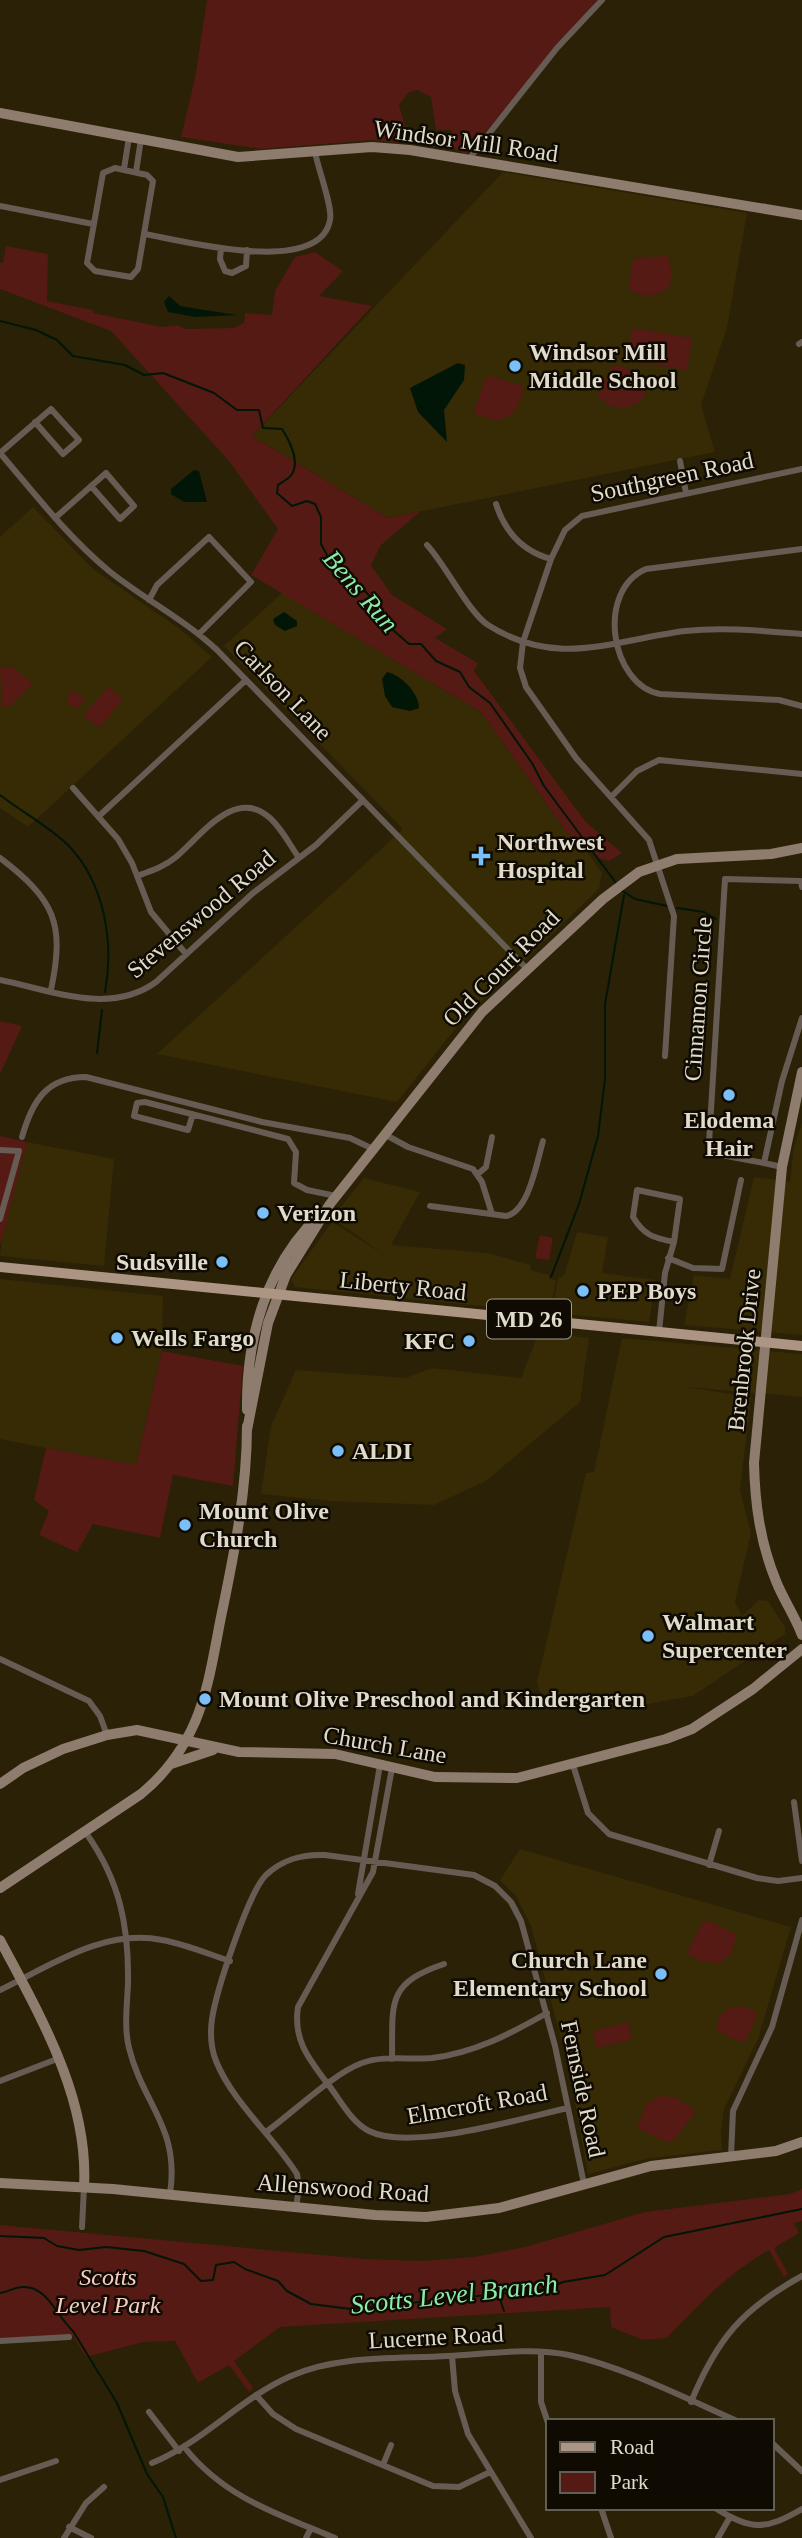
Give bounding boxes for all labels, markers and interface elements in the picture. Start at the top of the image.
street label: Windsor Mill Road [372,115,560,167]
place label: Windsor Mill Middle School [529,339,677,393]
marker: Windsor Mill Middle School [507,358,523,374]
street label: Southgreen Road [588,447,756,507]
water label: Bens Run [317,544,404,638]
street label: Carlson Lane [229,635,337,745]
place label: Northwest Hospital [497,829,604,883]
street label: Stevenswood Road [122,845,280,983]
marker: Northwest Hospital [471,846,491,866]
street label: Old Court Road [438,905,564,1031]
street label: Cinnamon Circle [679,916,717,1082]
marker: Elodema Hair [721,1087,737,1103]
place label: Elodema Hair [684,1107,774,1161]
place label: Verizon [277,1200,356,1226]
marker: Verizon [255,1205,271,1221]
place label: Sudsville [116,1249,208,1275]
marker: Sudsville [214,1254,230,1270]
street label: Liberty Road [338,1266,468,1306]
street label: Brenbrook Drive [723,1267,765,1433]
place label: PEP Boys [597,1278,696,1304]
marker: PEP Boys [575,1283,591,1299]
road number: MD 26 [487,1300,571,1338]
place label: Wells Fargo [131,1325,254,1351]
place label: KFC [404,1328,455,1354]
marker: Wells Fargo [109,1330,125,1346]
marker: KFC [461,1333,477,1349]
place label: ALDI [352,1438,412,1464]
marker: ALDI [330,1443,346,1459]
place label: Mount Olive Church [199,1498,329,1552]
marker: Mount Olive Church [177,1517,193,1533]
place label: Walmart Supercenter [662,1609,787,1663]
marker: Walmart Supercenter [640,1628,656,1644]
place label: Mount Olive Preschool and Kindergarten [219,1686,645,1712]
marker: Mount Olive Preschool and Kindergarten [197,1691,213,1707]
street label: Church Lane [321,1721,449,1769]
place label: Church Lane Elementary School [453,1947,647,2001]
marker: Church Lane Elementary School [653,1966,669,1982]
street label: Fernside Road [556,2018,610,2160]
street label: Elmcroft Road [405,2079,549,2129]
street label: Allenswood Road [256,2169,430,2207]
park label: Scotts Level Park [55,2264,161,2318]
water label: Scotts Level Branch [349,2269,559,2320]
street label: Lucerne Road [368,2320,504,2354]
legend [546,2419,774,2510]
text: Road [610,2435,655,2459]
text: Park [610,2470,649,2494]

